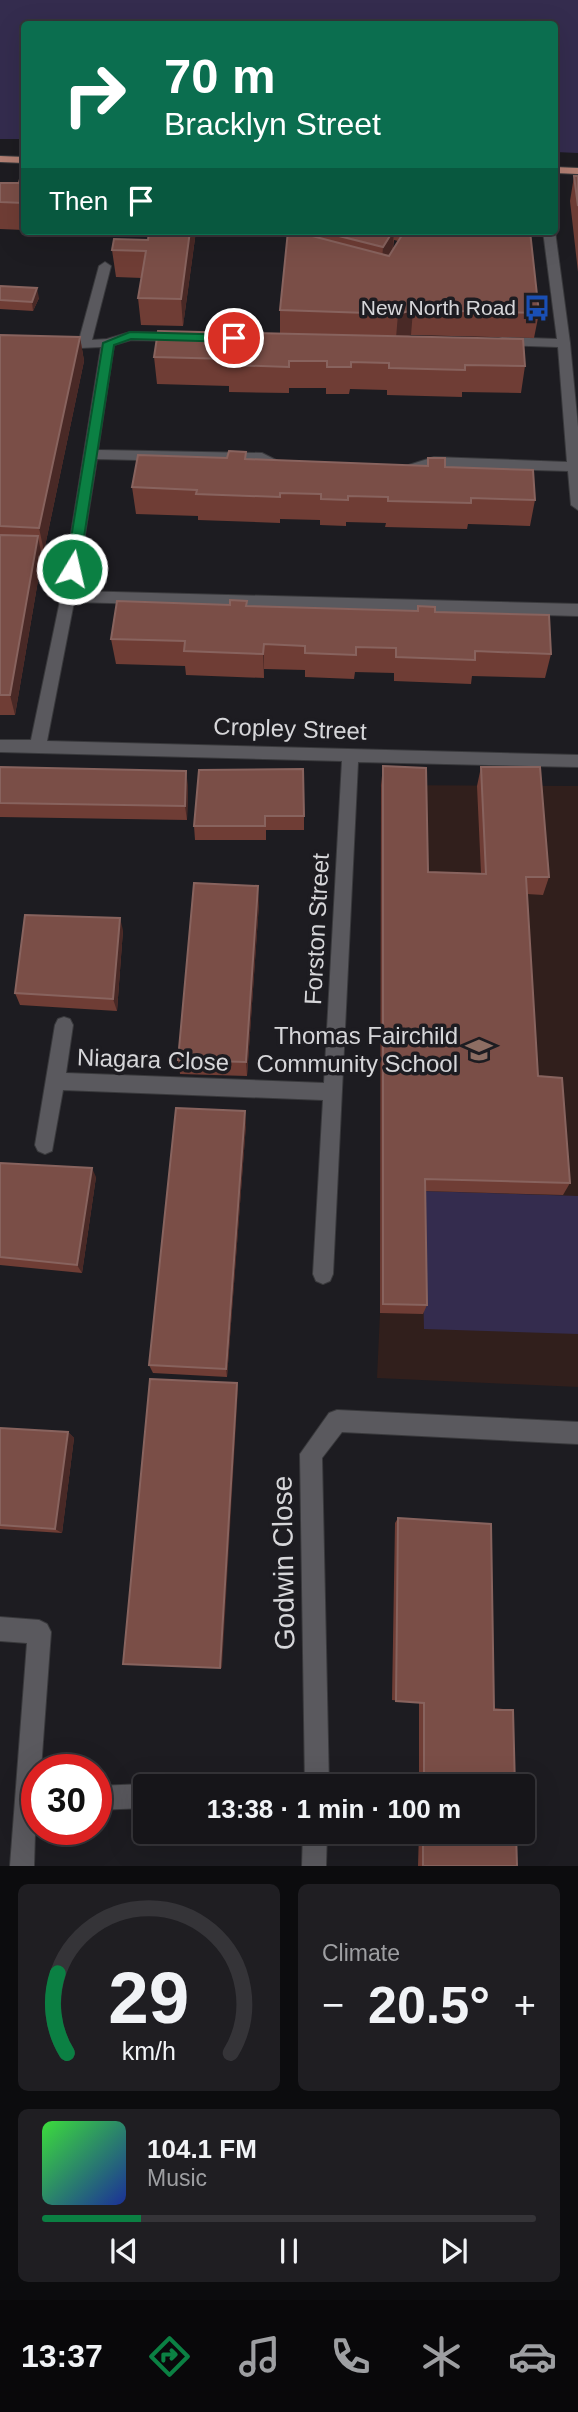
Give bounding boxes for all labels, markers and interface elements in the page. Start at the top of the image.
icon: right [49,49,140,140]
text: 70 m [164,49,276,103]
text: Bracklyn Street [164,106,381,142]
icon: arrive [122,182,160,220]
text: Then [49,186,108,216]
bus stop icon: New North Road [522,293,552,323]
place label: New North Road [361,296,516,319]
pin [204,308,264,368]
icon: arrive [215,319,253,357]
position arrow [35,532,109,606]
street label: Cropley Street [213,712,367,745]
street label: Forston Street [299,852,334,1006]
place label: Thomas Fairchild Community School [257,1022,458,1077]
school or university icon: Thomas Fairchild Community School [464,1035,494,1065]
street label: Niagara Close [77,1043,229,1076]
street label: Godwin Close [266,1476,301,1650]
speed limit sign: 30 [21,1754,112,1845]
text: 13:38 · 1 min · 100 m [207,1794,461,1824]
text: Climate [322,1940,400,1966]
text: 29 [109,1958,189,2039]
text: 20.5° [368,1976,490,2034]
text: − [322,1984,344,2026]
text: + [514,1984,536,2026]
text: km/h [122,2037,176,2065]
text: 104.1 FM [147,2134,257,2164]
text: Music [147,2165,207,2191]
icon: previous [105,2232,143,2270]
icon: pause [270,2232,308,2270]
icon: next [435,2232,473,2270]
icon: directions [145,2332,194,2381]
icon: music [235,2332,284,2381]
icon: phone [326,2332,375,2381]
icon: climate [417,2332,466,2381]
icon: car [508,2332,557,2381]
text: 13:37 [21,2338,103,2374]

